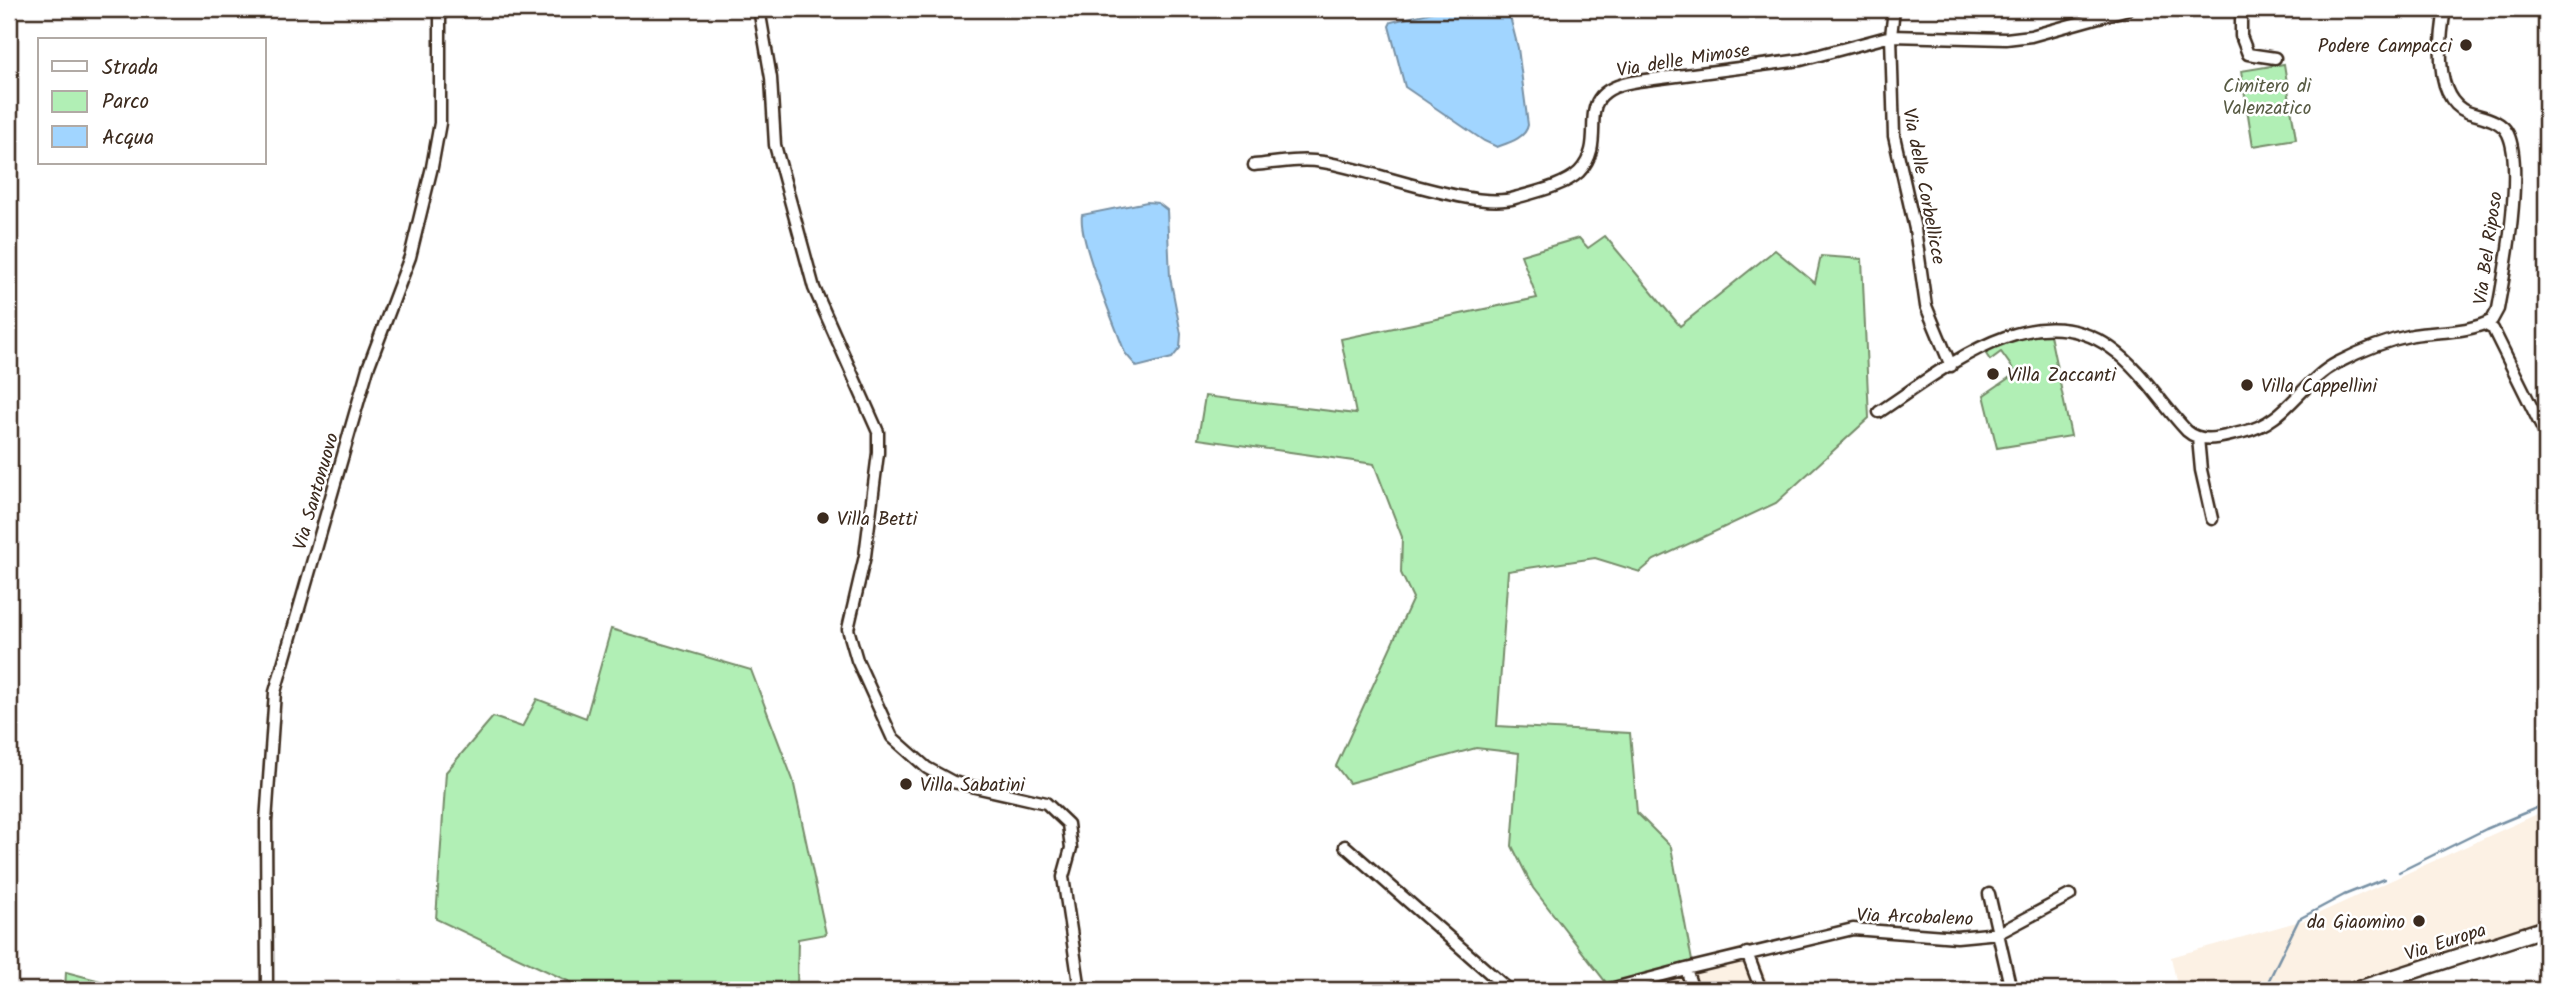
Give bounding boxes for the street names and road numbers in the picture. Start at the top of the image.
street label: Via delle Mimose [1615,36,1753,86]
street label: Via delle Corbellicce [1893,106,1953,268]
street label: Via Bel Riposo [2466,190,2512,307]
street label: Via Santonuovo [286,429,348,554]
street label: Via Arcobaleno [1856,901,1974,935]
street label: Via Europa [2401,916,2490,970]

